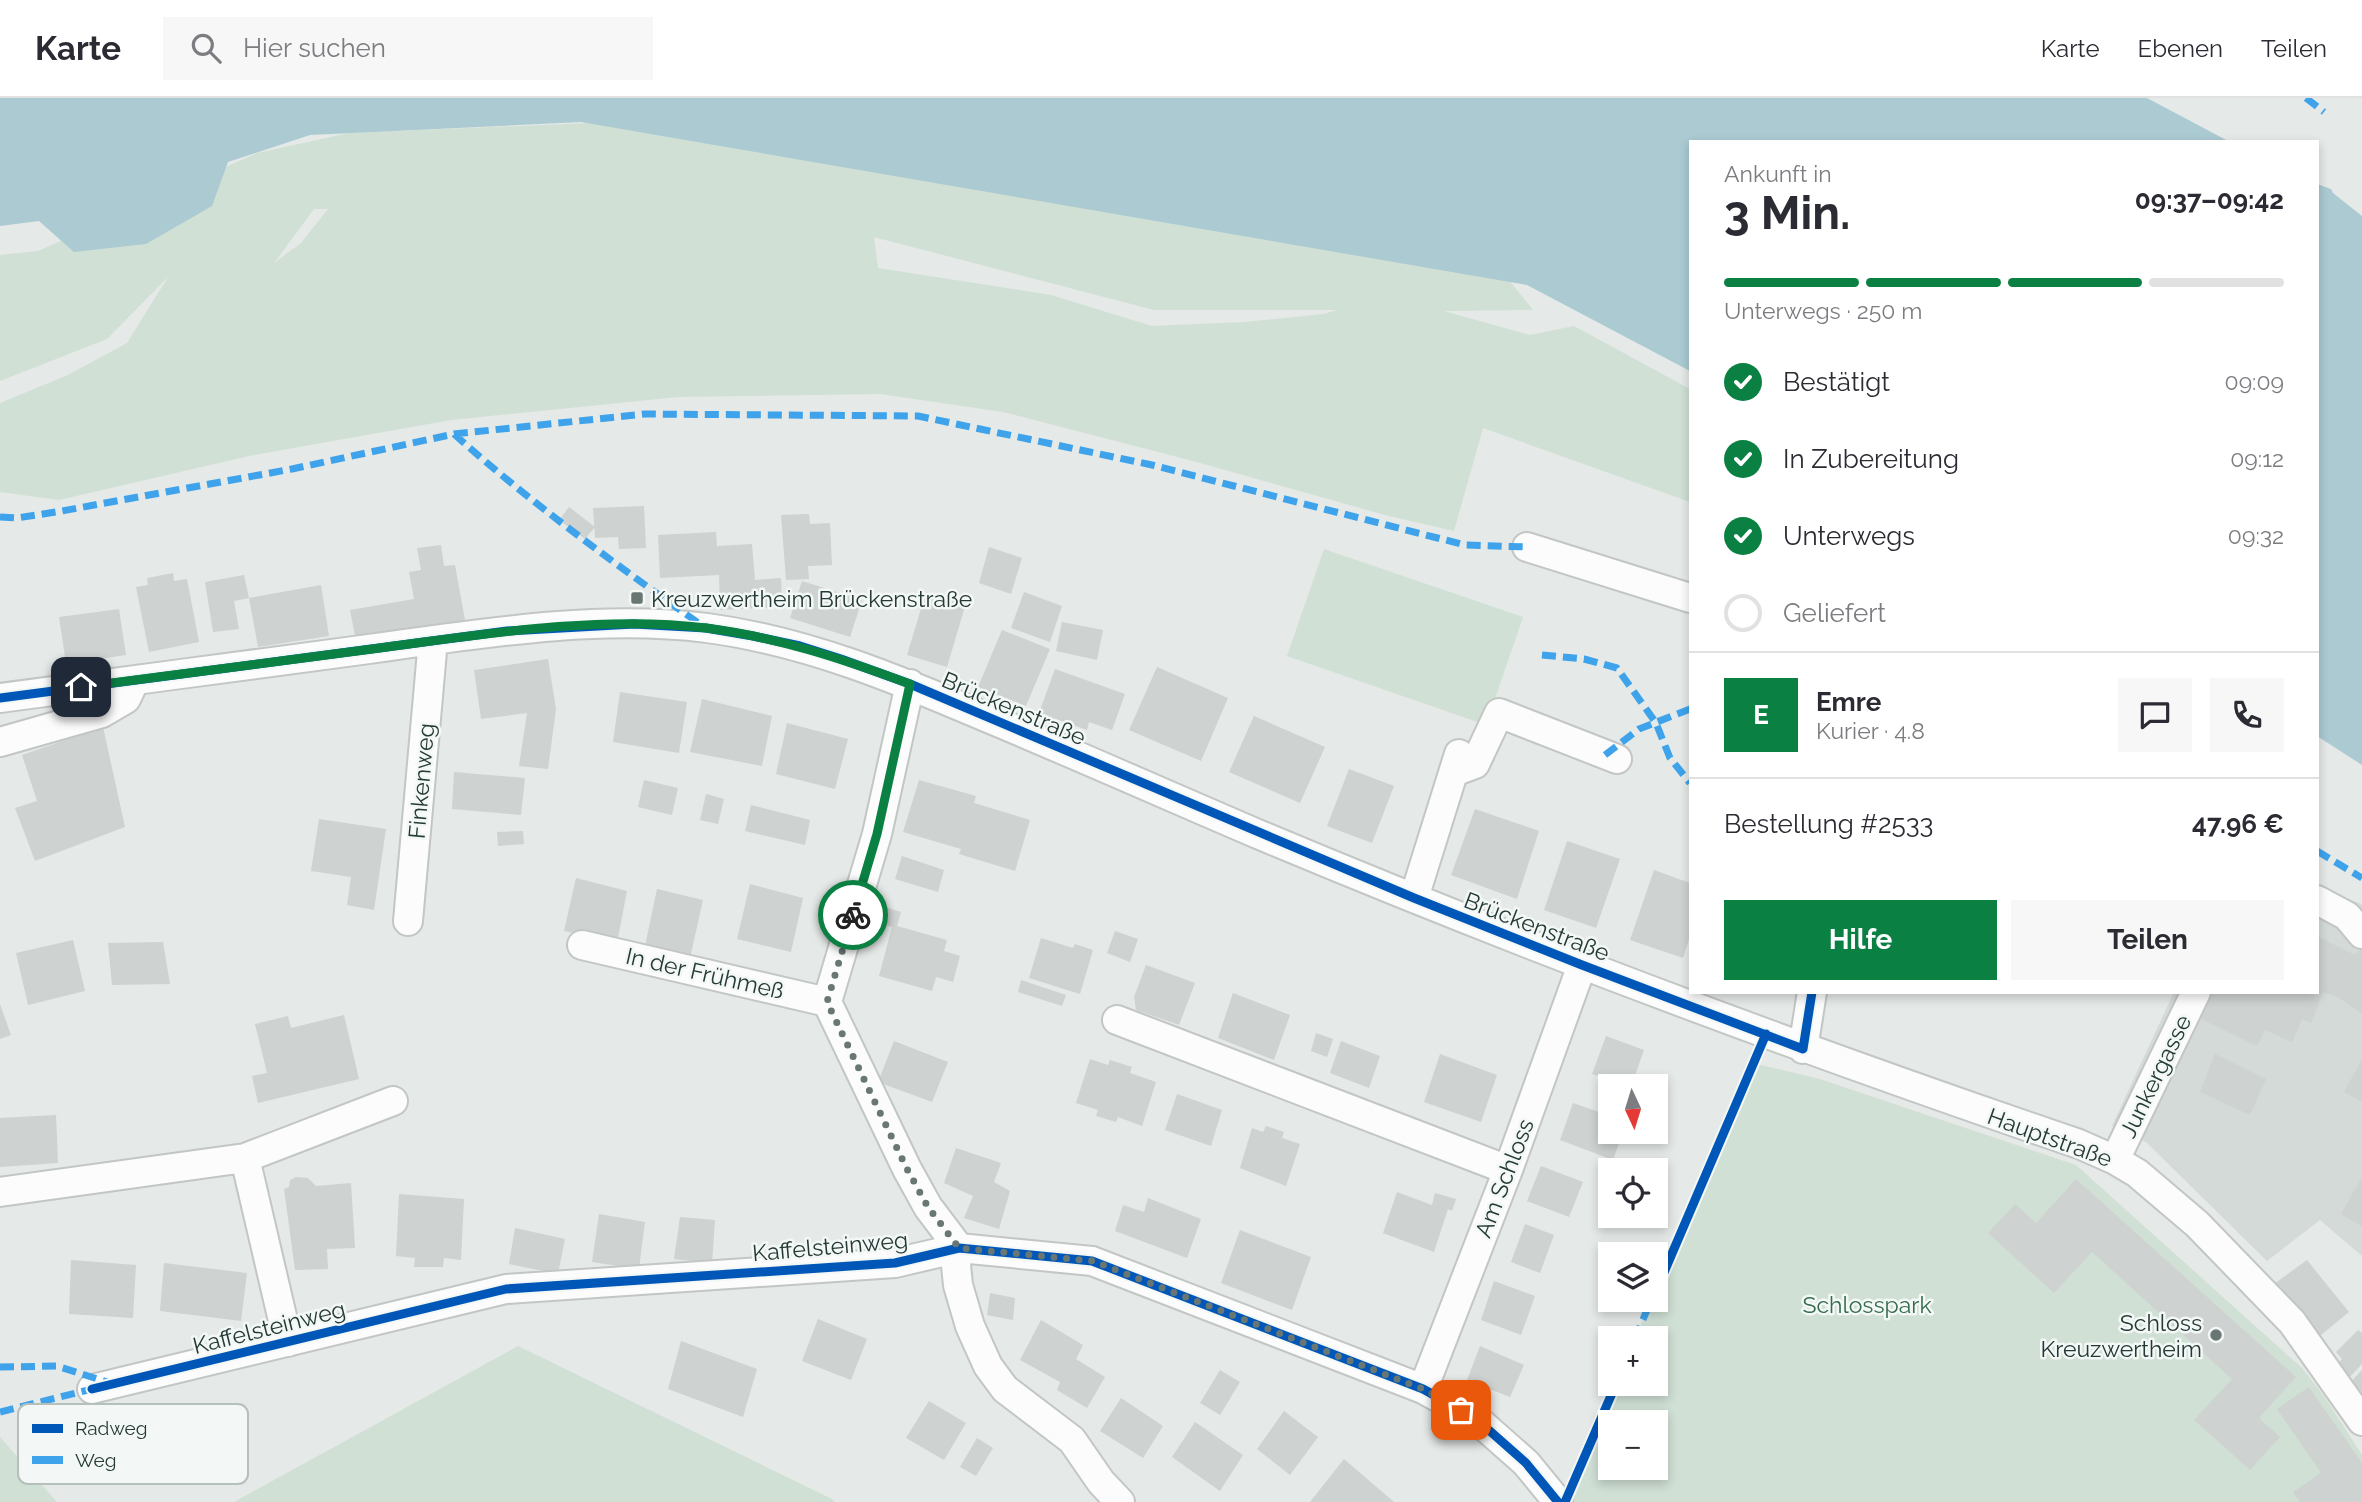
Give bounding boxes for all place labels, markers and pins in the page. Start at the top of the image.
place label: Kreuzwertheim Brückenstraße [651,585,972,612]
marker: Kreuzwertheim Brückenstraße [629,590,645,606]
pin [51,657,111,717]
place label: Schloss Kreuzwertheim [2040,1309,2202,1362]
marker: Schloss Kreuzwertheim [2208,1327,2224,1343]
pin [1431,1380,1491,1440]

